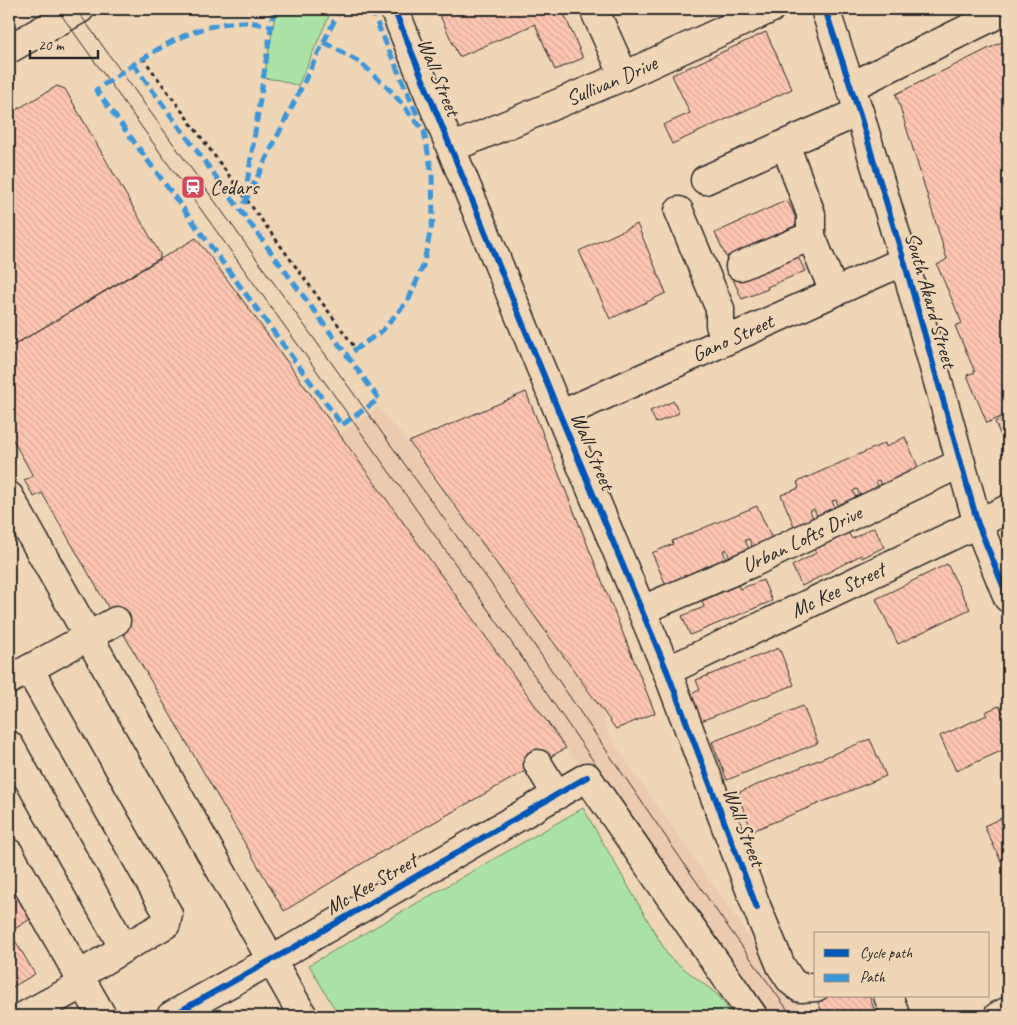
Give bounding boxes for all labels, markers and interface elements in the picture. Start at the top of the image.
scale bar [30,28,98,60]
street label: Wall Street [412,34,467,122]
text: 20 m [38,36,65,55]
street label: Sullivan Drive [562,49,662,112]
station icon: Cedars [180,174,206,200]
place label: Cedars [210,174,260,200]
street label: South Akard Street [899,229,963,373]
street label: Gano Street [688,307,779,367]
street label: Wall Street [565,408,622,496]
street label: Urban Lofts Drive [738,499,868,579]
street label: Mc Kee Street [786,555,892,623]
street label: Wall Street [717,784,772,872]
street label: Mc Kee Street [321,846,424,921]
legend [814,932,990,998]
text: Cycle path [860,944,912,963]
text: Path [860,968,886,987]

